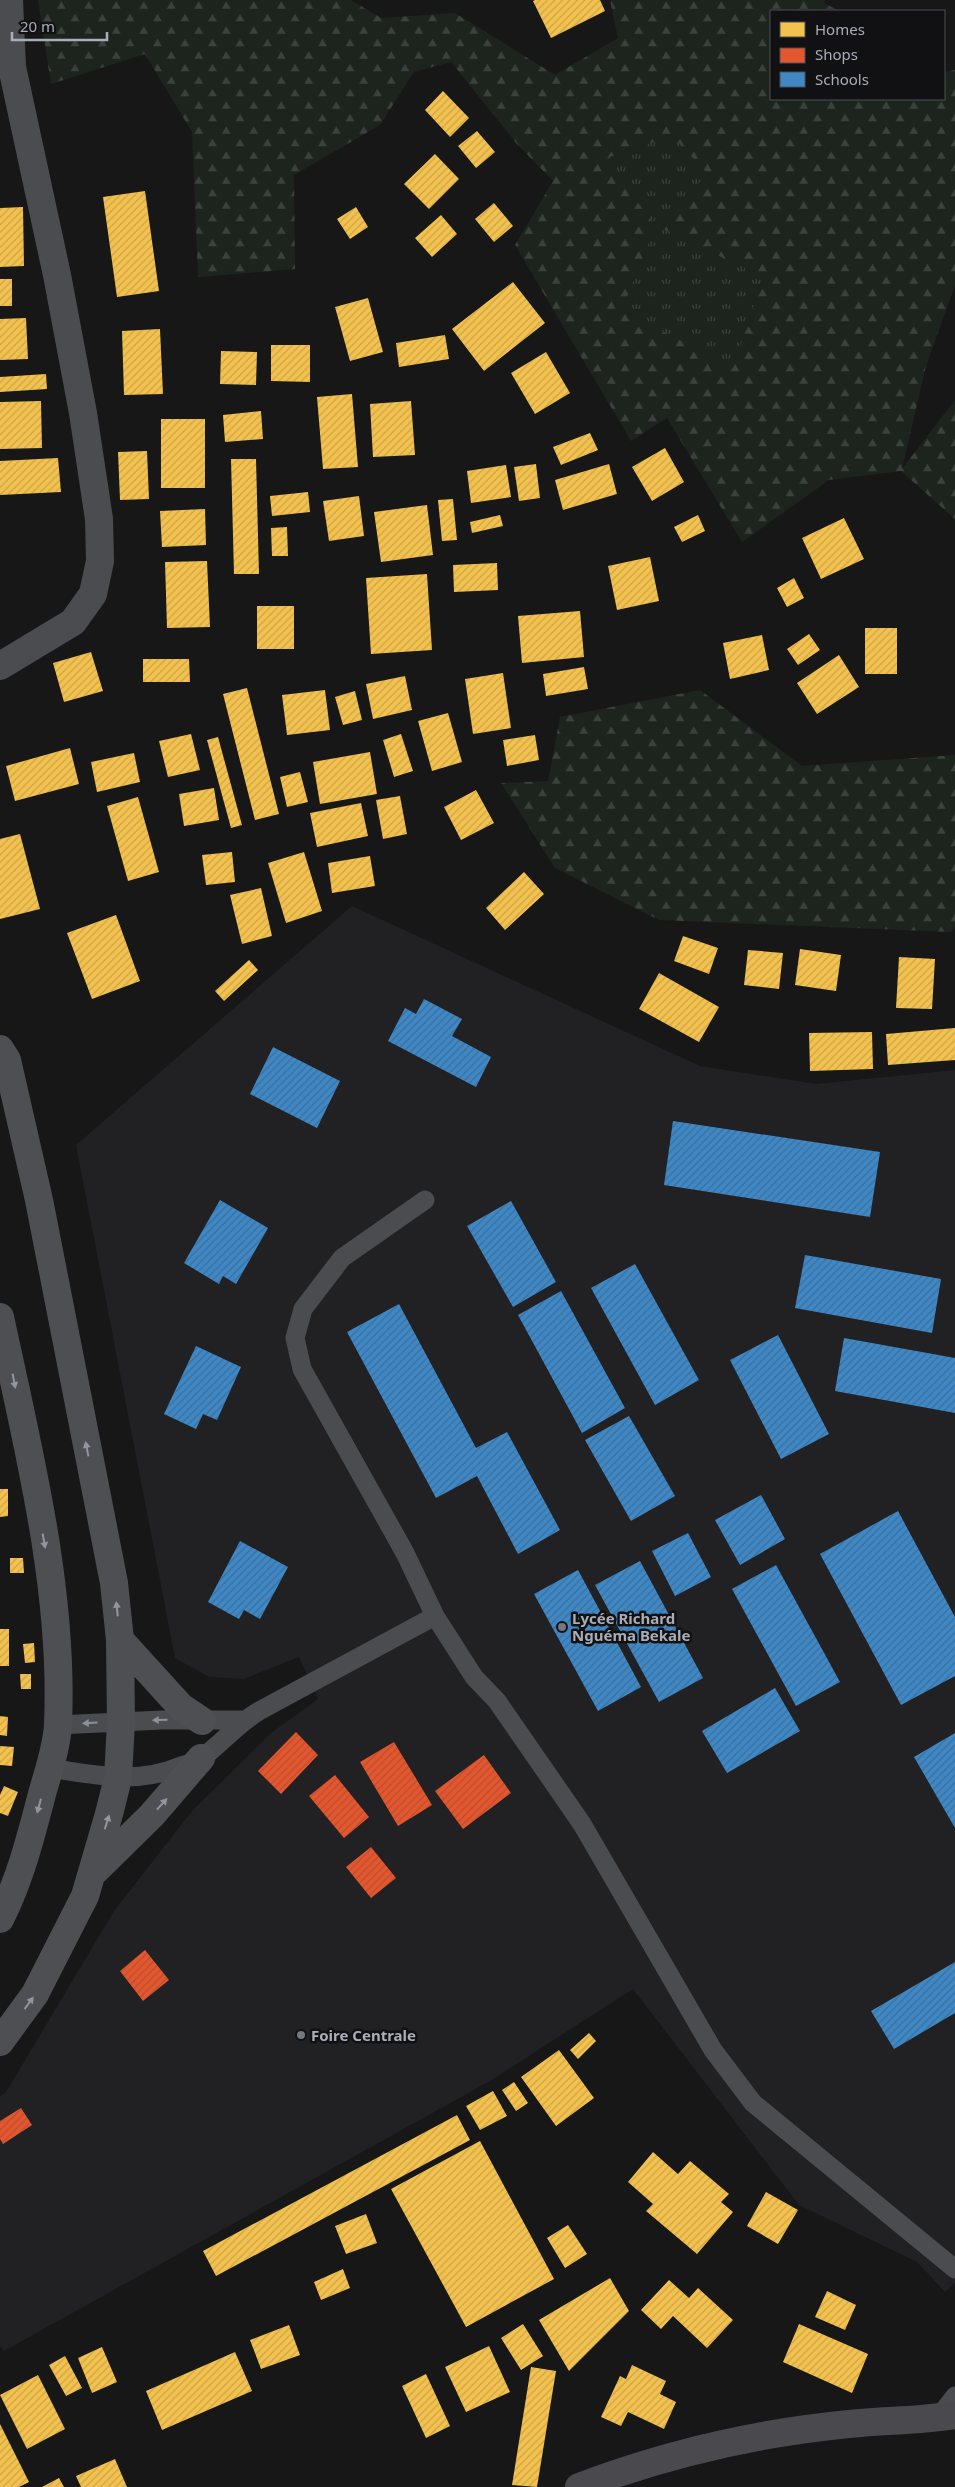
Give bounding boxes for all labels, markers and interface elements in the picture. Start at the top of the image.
scale bar [12,10,108,42]
legend [770,10,945,100]
text: 20 m [20,16,55,36]
text: Homes [815,19,865,39]
text: Shops [815,44,858,64]
text: Schools [815,69,869,89]
one-way arrow [10,1374,18,1390]
one-way arrow [82,1441,90,1457]
one-way arrow [41,1533,49,1549]
one-way arrow [113,1601,121,1617]
place label: Lycée Richard Nguéma Bekale [572,1608,691,1645]
marker: Lycée Richard Nguéma Bekale [556,1621,568,1633]
one-way arrow [152,1717,168,1725]
one-way arrow [81,1720,97,1728]
one-way arrow [35,1798,43,1813]
one-way arrow [156,1798,168,1810]
one-way arrow [103,1815,111,1830]
one-way arrow [24,1996,34,2010]
place label: Foire Centrale [311,2025,416,2045]
marker: Foire Centrale [295,2029,307,2041]

